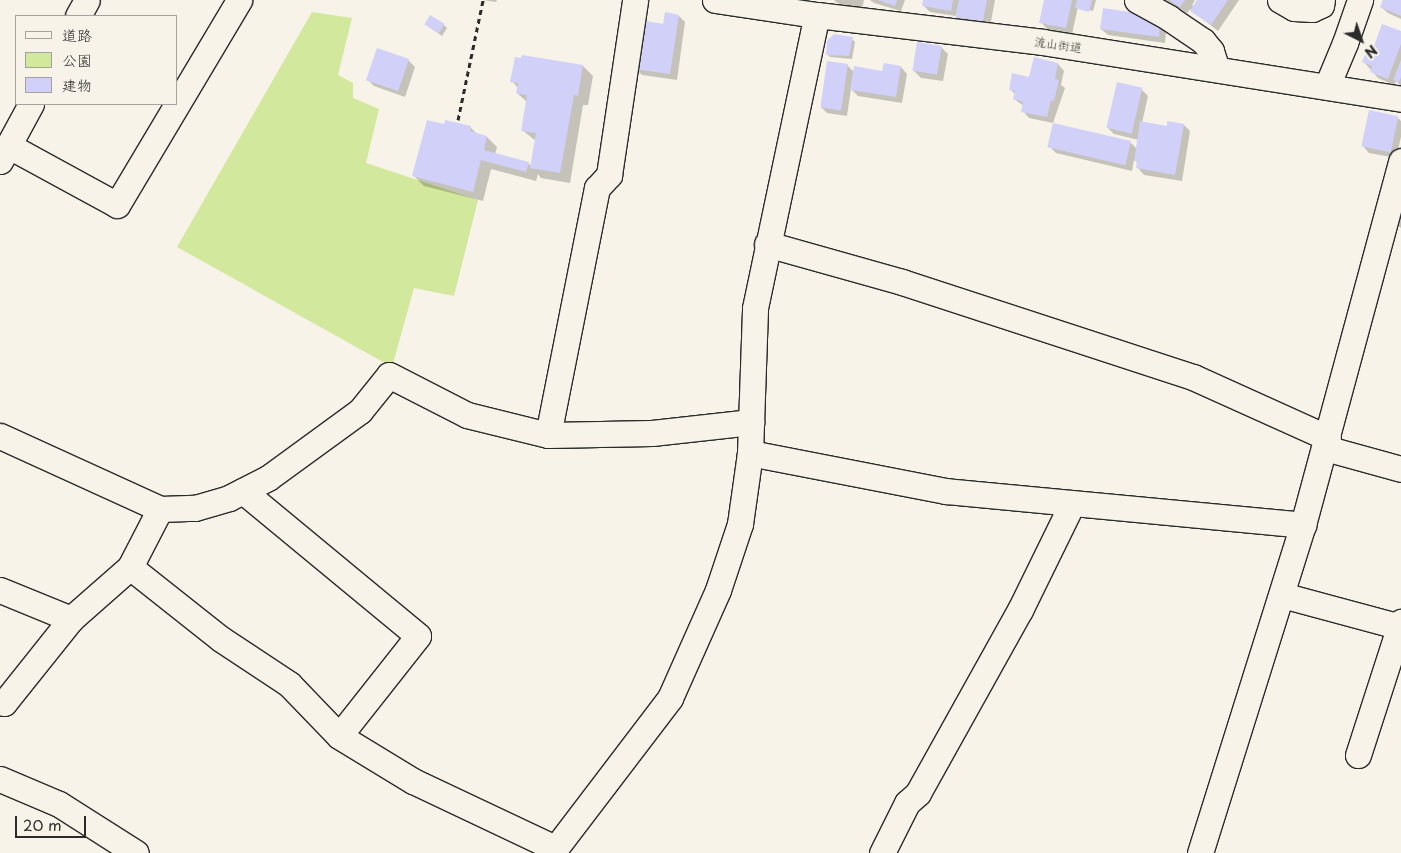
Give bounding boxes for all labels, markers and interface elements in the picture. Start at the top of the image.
legend [15,15,178,105]
north arrow [1336,15,1386,65]
text: 道路 [62,23,92,46]
street label: 流山街道 [1033,35,1083,55]
text: N [1360,40,1382,63]
text: 公園 [62,48,92,71]
text: 建物 [62,73,92,96]
scale bar [18,806,89,838]
text: 20 m [23,813,62,836]

